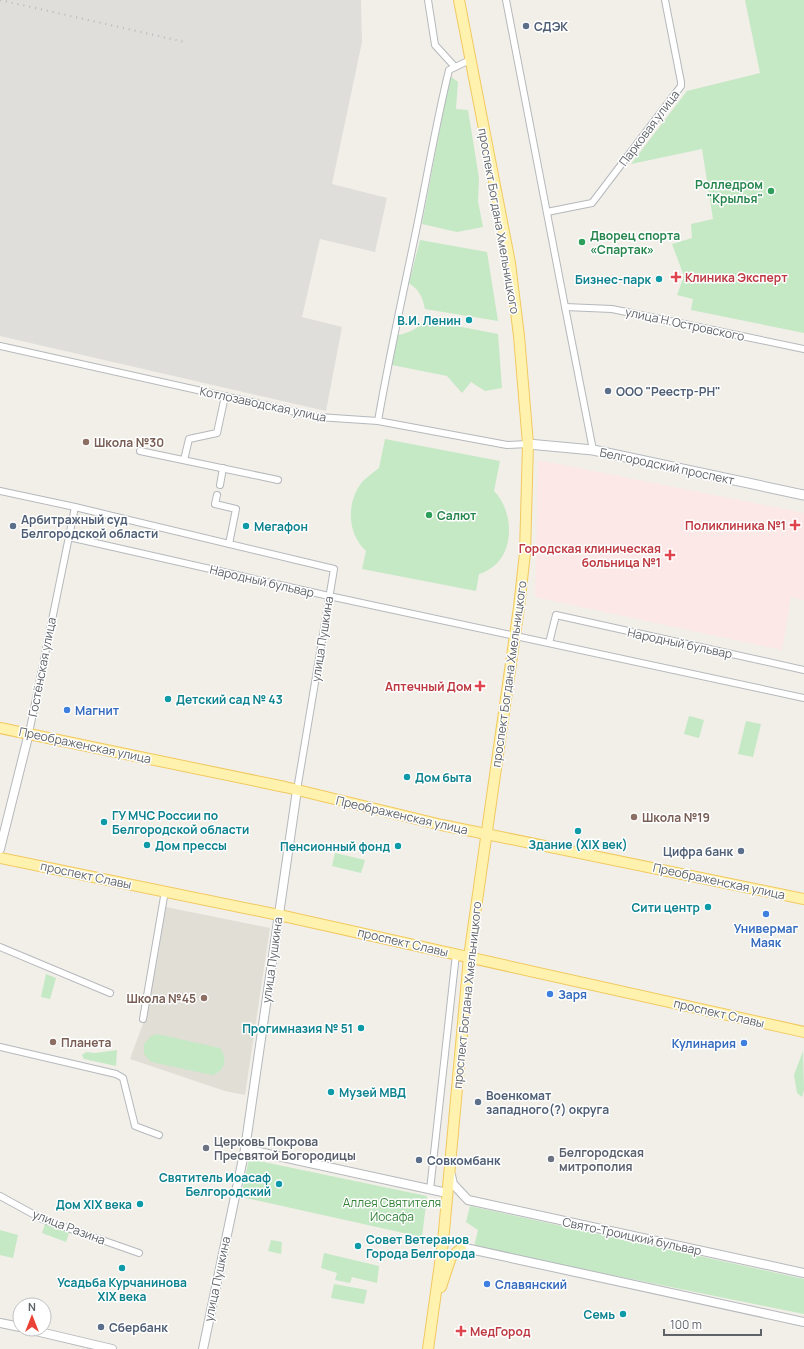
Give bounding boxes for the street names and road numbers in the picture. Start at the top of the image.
street label: Парковая улица [615,87,683,169]
street label: проспект Богдана Хмельницкого [474,127,524,315]
street label: улица Н.Островского [624,303,746,345]
street label: Котлозаводская улица [198,382,328,426]
street label: Белгородский проспект [598,443,736,489]
street label: Народный бульвар [208,561,316,601]
street label: проспект Богдана Хмельницкого [487,580,531,768]
street label: улица Пушкина [307,595,337,683]
street label: Гостёнская улица [24,616,60,718]
street label: Народный бульвар [626,624,734,662]
street label: Преображенская улица [17,723,153,767]
street label: Преображенская улица [334,792,470,838]
street label: проспект Славы [39,857,133,893]
street label: Преображенская улица [651,859,787,903]
street label: проспект Богдана Хмельницкого [449,900,485,1090]
street label: улица Пушкина [258,916,286,1004]
street label: проспект Славы [356,923,450,961]
street label: проспект Славы [672,994,766,1032]
street label: улица Разина [30,1205,108,1249]
street label: Свято-Троицкий бульвар [561,1213,703,1259]
street label: улица Пушкина [200,1235,234,1323]

